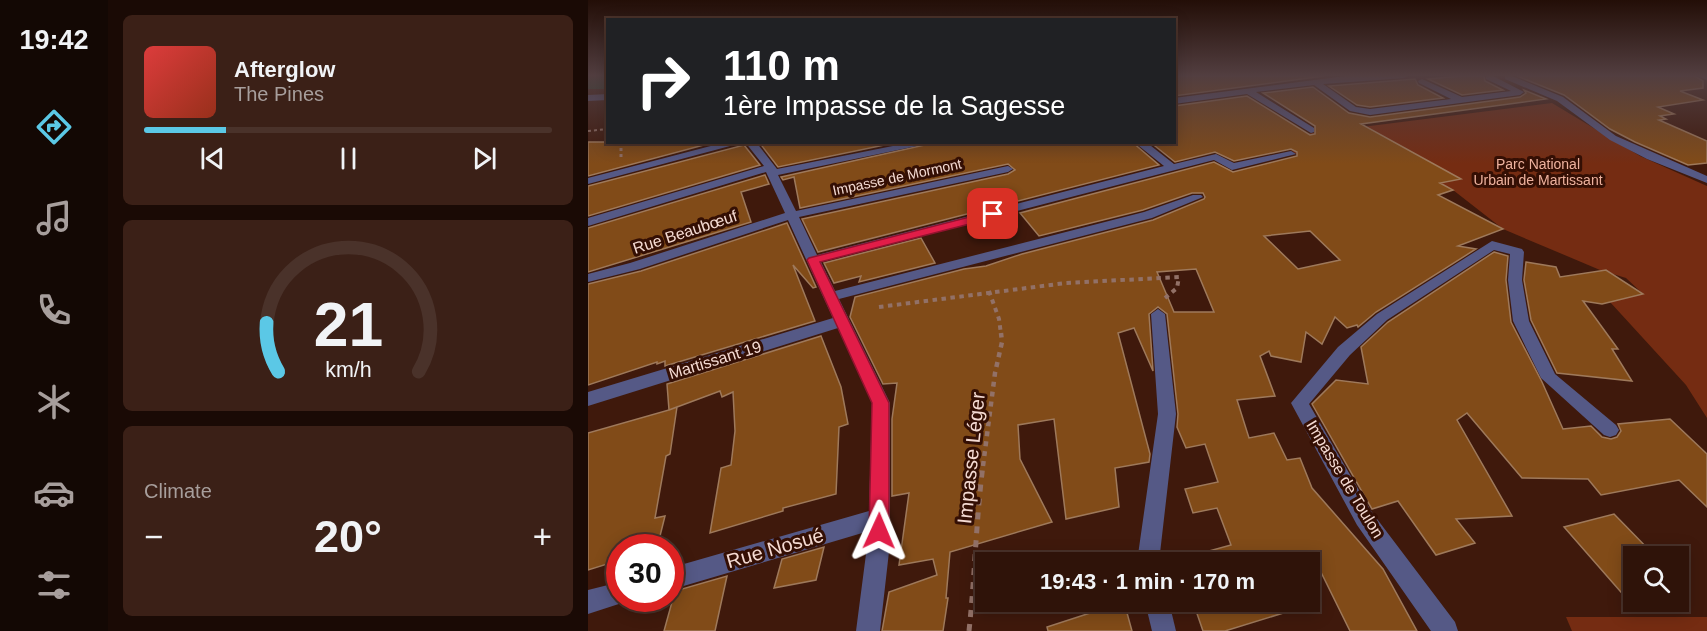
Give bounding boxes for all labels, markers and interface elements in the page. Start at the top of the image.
text: 19:42 [19,25,89,55]
icon: right [624,42,702,120]
text: 110 m [723,42,840,89]
text: Afterglow [234,57,335,82]
text: The Pines [234,83,324,105]
text: 1ère Impasse de la Sagesse [723,91,1065,121]
icon: directions [33,106,75,148]
icon: previous [196,142,229,175]
icon: pause [332,142,365,175]
icon: next [468,142,501,175]
street label: Impasse de Mormont [831,155,963,198]
park label: Parc National Urbain de Martissant [1473,156,1603,188]
pin [967,188,1018,239]
icon: music [33,197,75,239]
icon: arrive [976,197,1009,230]
street label: Rue Beaubœuf [631,207,740,257]
icon: phone [33,289,75,331]
text: 21 [313,291,383,360]
street label: Martissant 19 [667,338,763,382]
text: km/h [325,359,371,383]
icon: climate [33,381,75,423]
street label: Impasse Léger [953,391,989,525]
street label: Impasse de Toulon [1303,417,1387,541]
icon: car [33,472,75,514]
text: Climate [144,480,212,502]
position arrow [847,499,911,563]
text: 20° [314,511,382,562]
text: − [144,518,163,555]
text: + [533,518,552,555]
street label: Rue Nosué [724,524,826,572]
speed limit sign: 30 [606,534,684,612]
map controls [1623,546,1689,612]
button: search [1623,546,1689,612]
icon: filters [33,564,75,606]
text: 19:43 · 1 min · 170 m [1040,569,1255,594]

